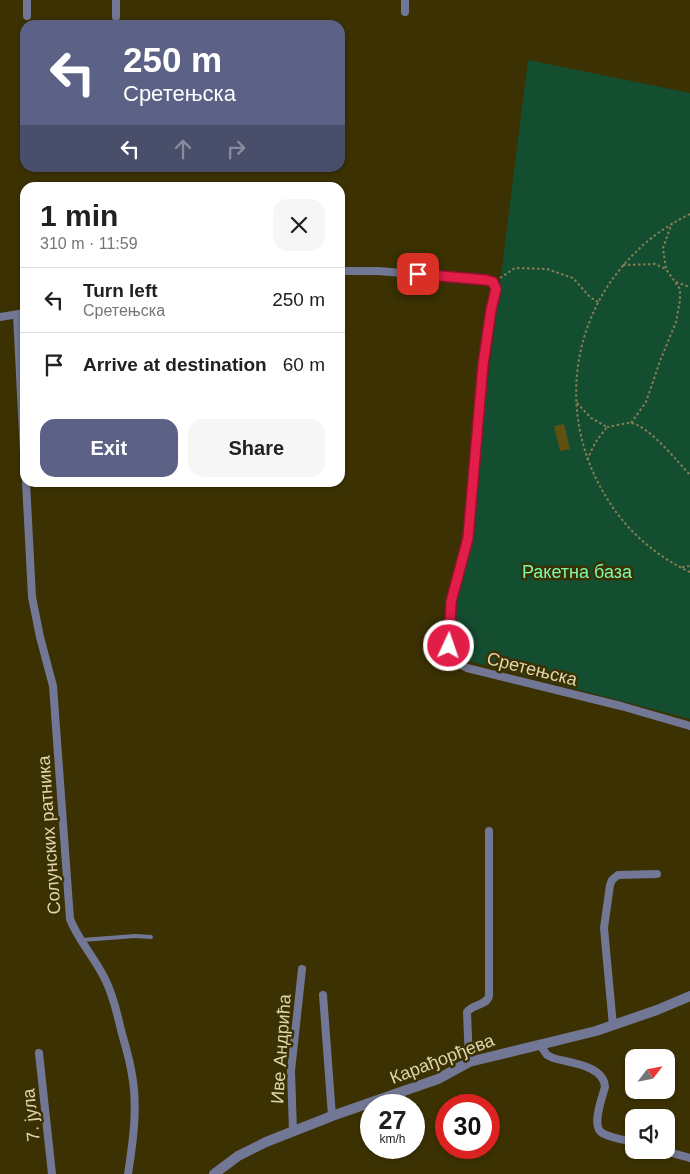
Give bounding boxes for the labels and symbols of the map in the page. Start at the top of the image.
pin [397,253,439,295]
park label: Ракетна база [522,562,633,582]
position arrow [422,619,474,671]
street label: Сретењска [485,648,580,690]
street label: Солунских ратника [33,754,65,915]
street label: Иве Андрића [267,993,295,1104]
street label: Карађорђева [387,1030,498,1088]
north arrow [625,1049,675,1099]
street label: 7. јула [18,1087,44,1142]
speed limit sign: 30 [435,1094,500,1159]

